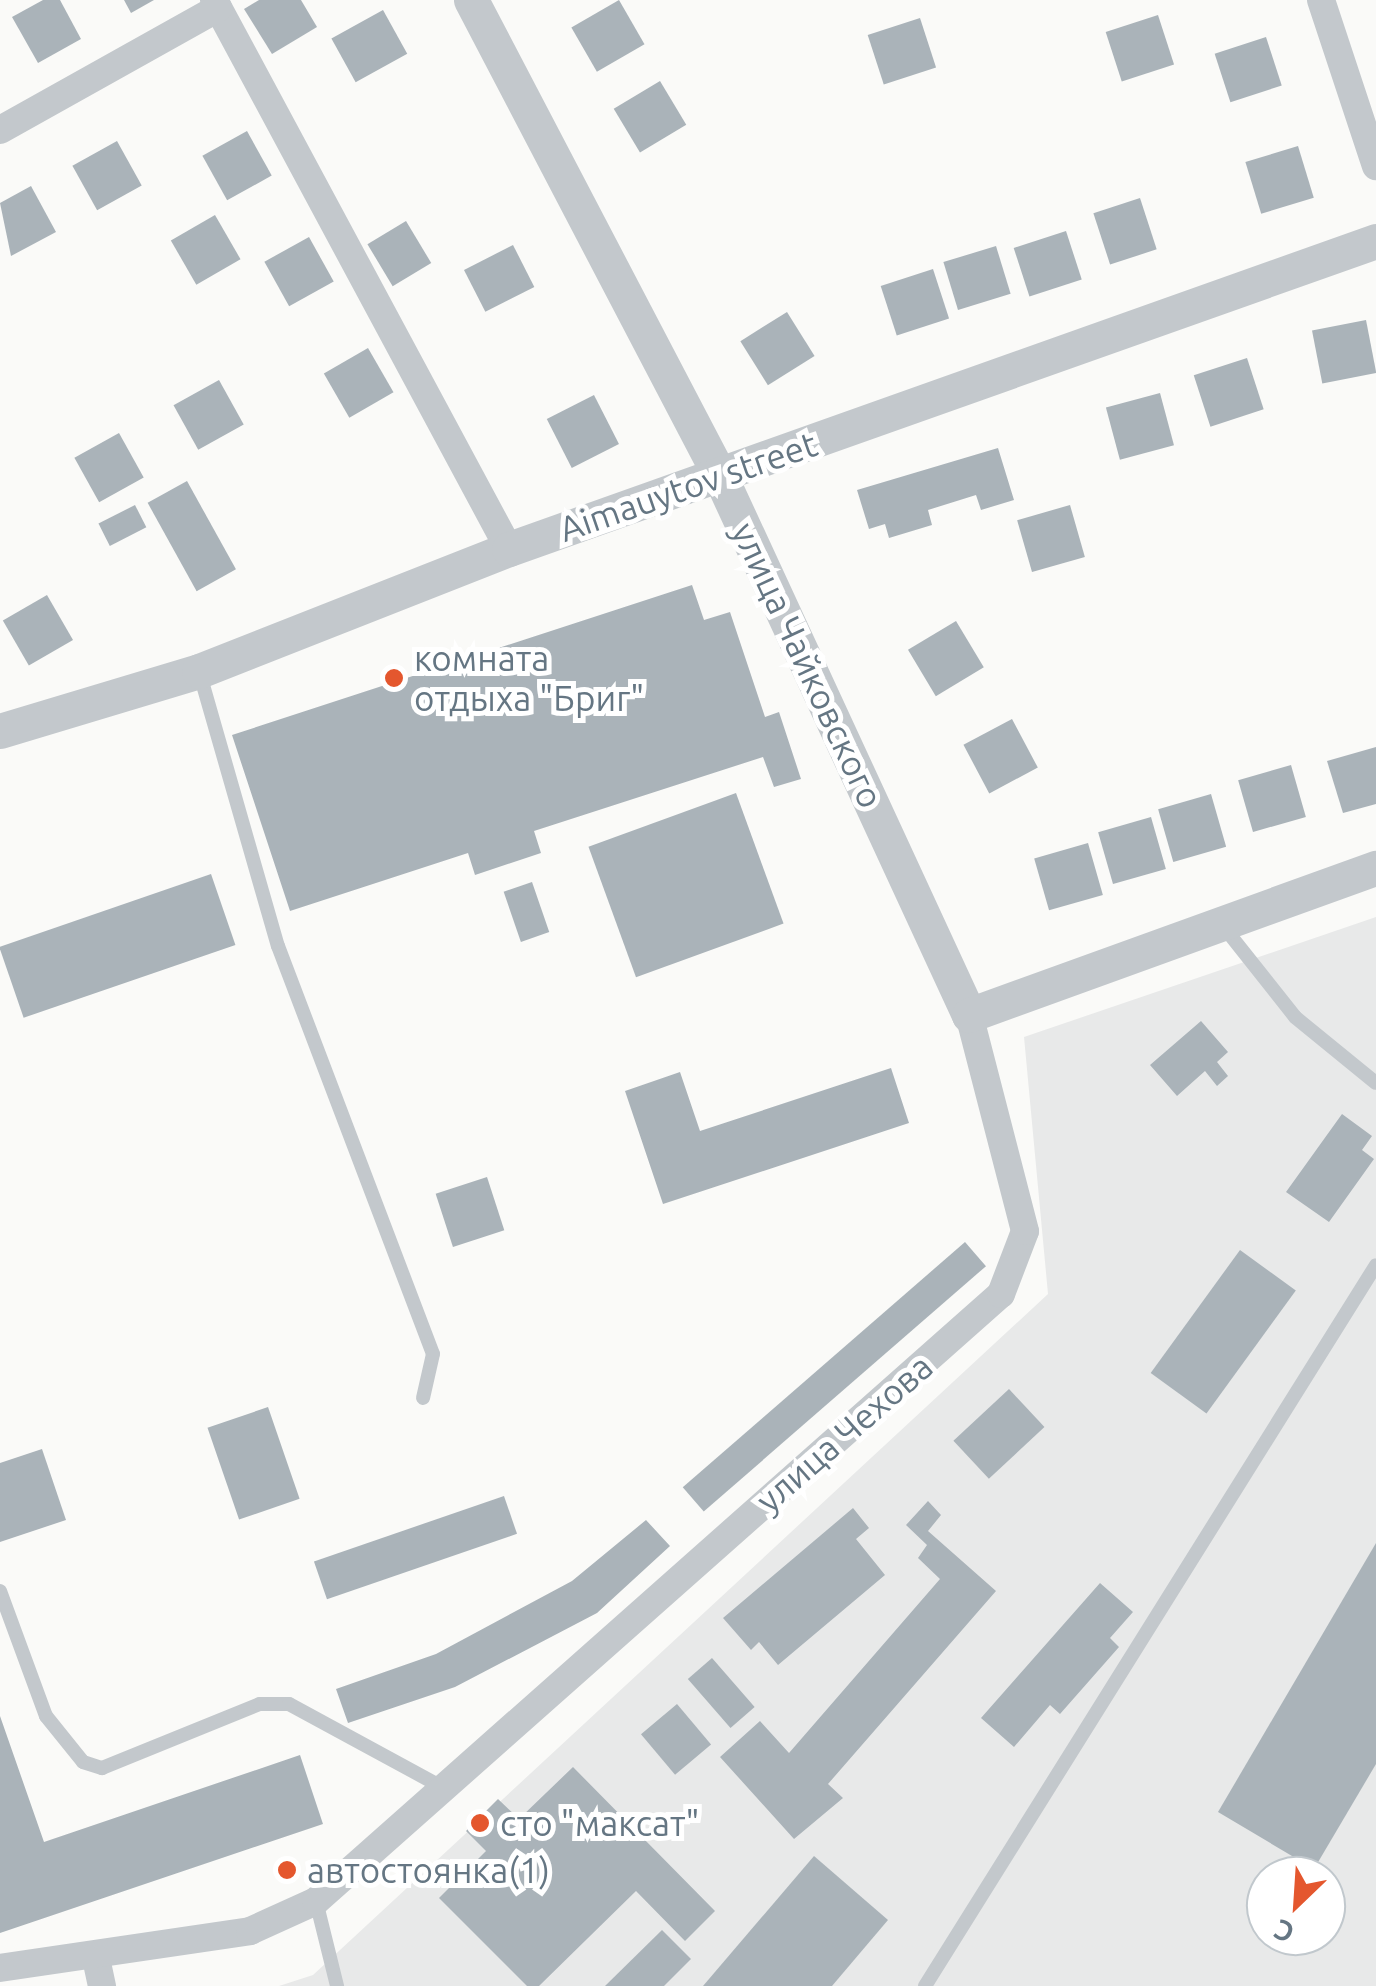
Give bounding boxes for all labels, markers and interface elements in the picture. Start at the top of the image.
street label: Aimauytov street [554,422,822,550]
street label: улица Чайковского [723,516,893,814]
place label: комната отдыха "Бриг" [414,637,644,719]
marker: комната отдыха "Бриг" [383,667,405,689]
street label: улица Чехова [747,1345,941,1521]
place label: сто "максат" [500,1802,699,1844]
marker: сто "максат" [469,1812,491,1834]
place label: автостоянка(1) [307,1849,550,1891]
north arrow [1246,1856,1346,1956]
marker: автостоянка(1) [276,1859,298,1881]
text: С [1269,1914,1299,1950]

